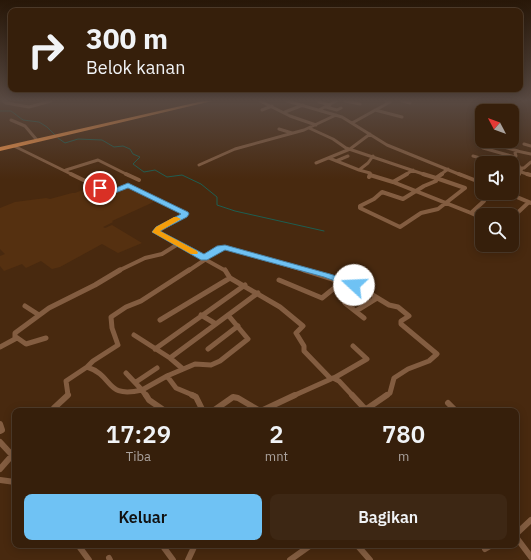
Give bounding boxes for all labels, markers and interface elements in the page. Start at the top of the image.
text: 300 m [86,20,168,57]
icon: right [20,24,72,76]
text: Belok kanan [86,56,185,79]
north arrow [475,104,519,148]
map controls [475,104,519,252]
button: sound [475,156,519,200]
pin [83,171,117,205]
icon: arrive [89,177,111,199]
button: search [475,208,519,252]
position arrow [333,264,375,306]
text: 17:29 [106,418,171,450]
text: 2 [269,418,284,450]
text: 780 [382,418,425,450]
text: Tiba [126,448,151,465]
text: mnt [265,448,288,465]
text: m [398,448,409,465]
button: Keluar [24,494,262,540]
button: Bagikan [270,494,507,540]

